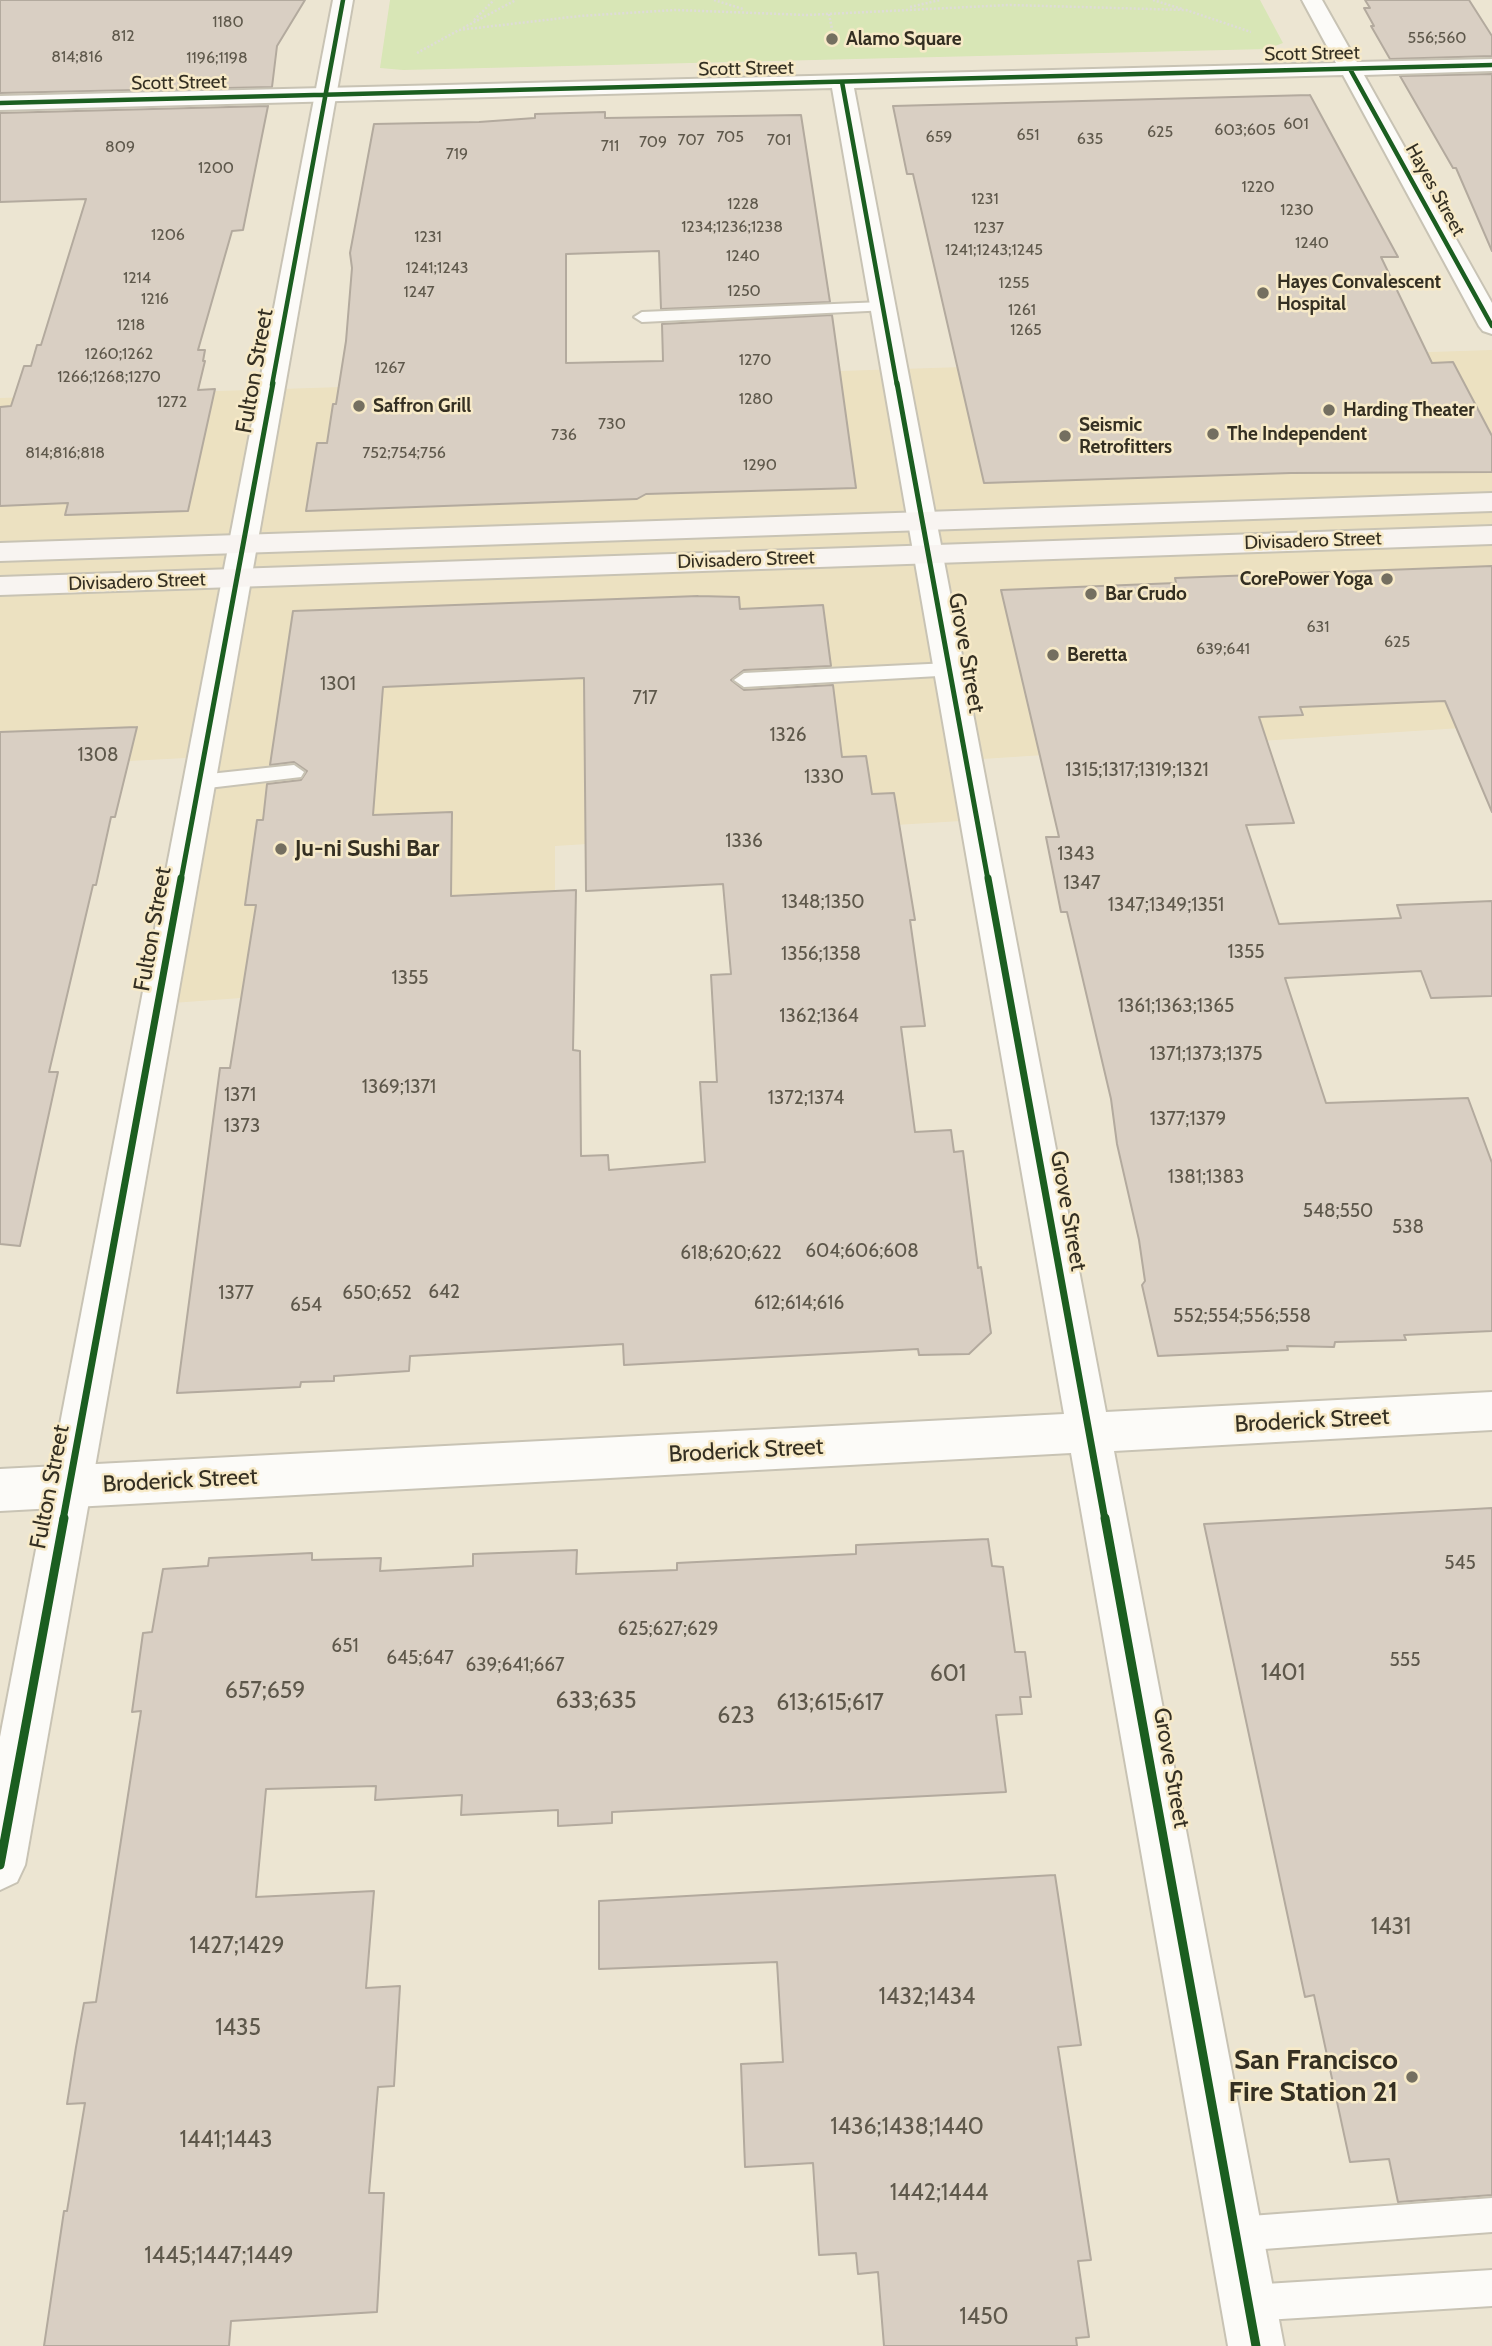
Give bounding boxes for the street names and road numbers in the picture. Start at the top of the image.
street label: Scott Street [1264,42,1360,66]
street label: Scott Street [698,57,794,81]
street label: Scott Street [131,71,227,95]
street label: Hayes Street [1400,140,1470,240]
street label: Fulton Street [230,307,280,435]
street label: Divisadero Street [1244,527,1382,555]
street label: Divisadero Street [677,546,815,574]
street label: Divisadero Street [68,568,206,596]
street label: Grove Street [942,591,990,715]
street label: Fulton Street [128,865,178,993]
street label: Grove Street [1044,1149,1092,1273]
street label: Broderick Street [1234,1403,1390,1439]
street label: Fulton Street [24,1423,76,1551]
street label: Broderick Street [668,1433,824,1469]
street label: Broderick Street [102,1463,258,1499]
street label: Grove Street [1147,1706,1195,1830]

